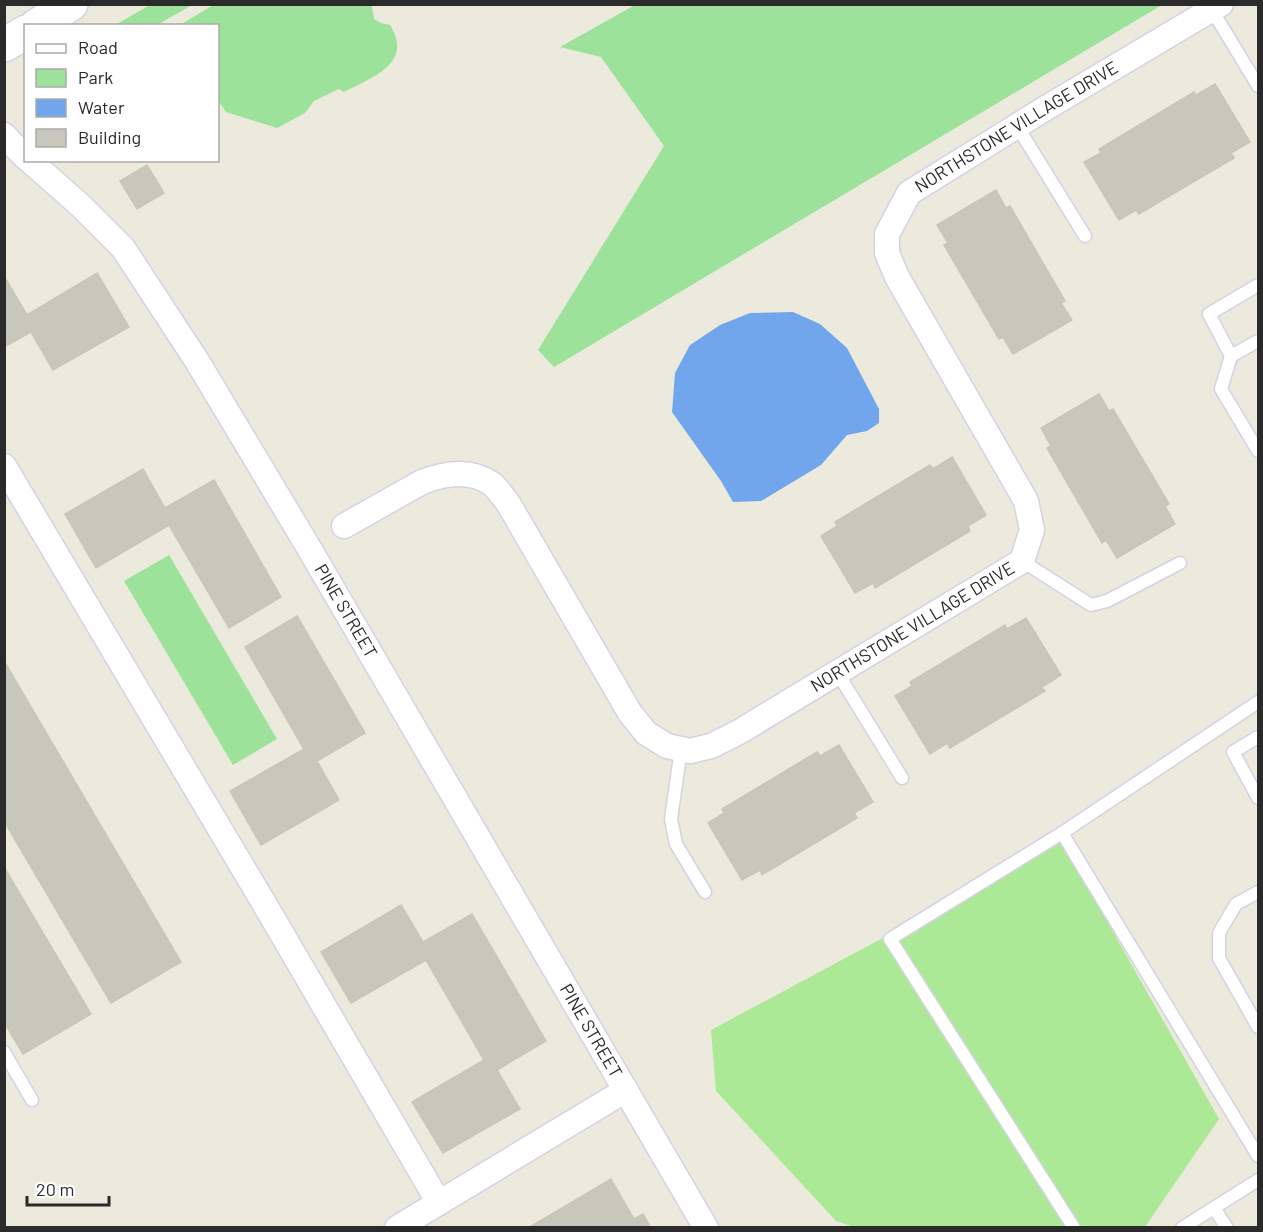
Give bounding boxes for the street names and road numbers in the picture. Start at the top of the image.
street label: NORTHSTONE VILLAGE DRIVE [910,56,1122,197]
street label: NORTHSTONE VILLAGE DRIVE [806,556,1018,696]
street label: PINE STREET [311,560,383,662]
street label: PINE STREET [556,979,628,1081]

